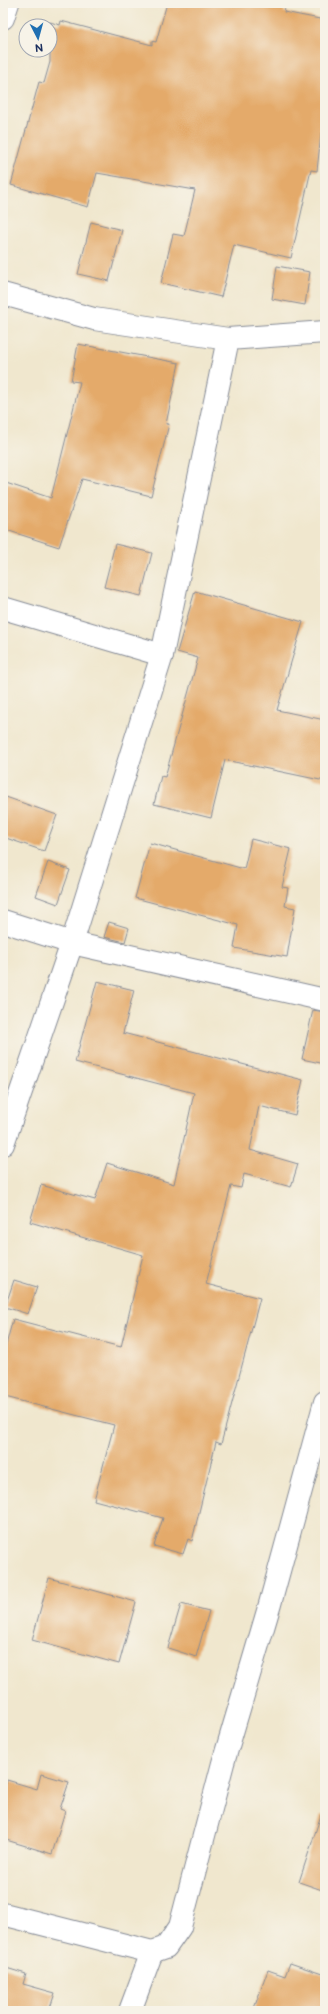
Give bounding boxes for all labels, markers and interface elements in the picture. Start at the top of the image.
north arrow [18,18,58,58]
text: N [34,41,44,54]

